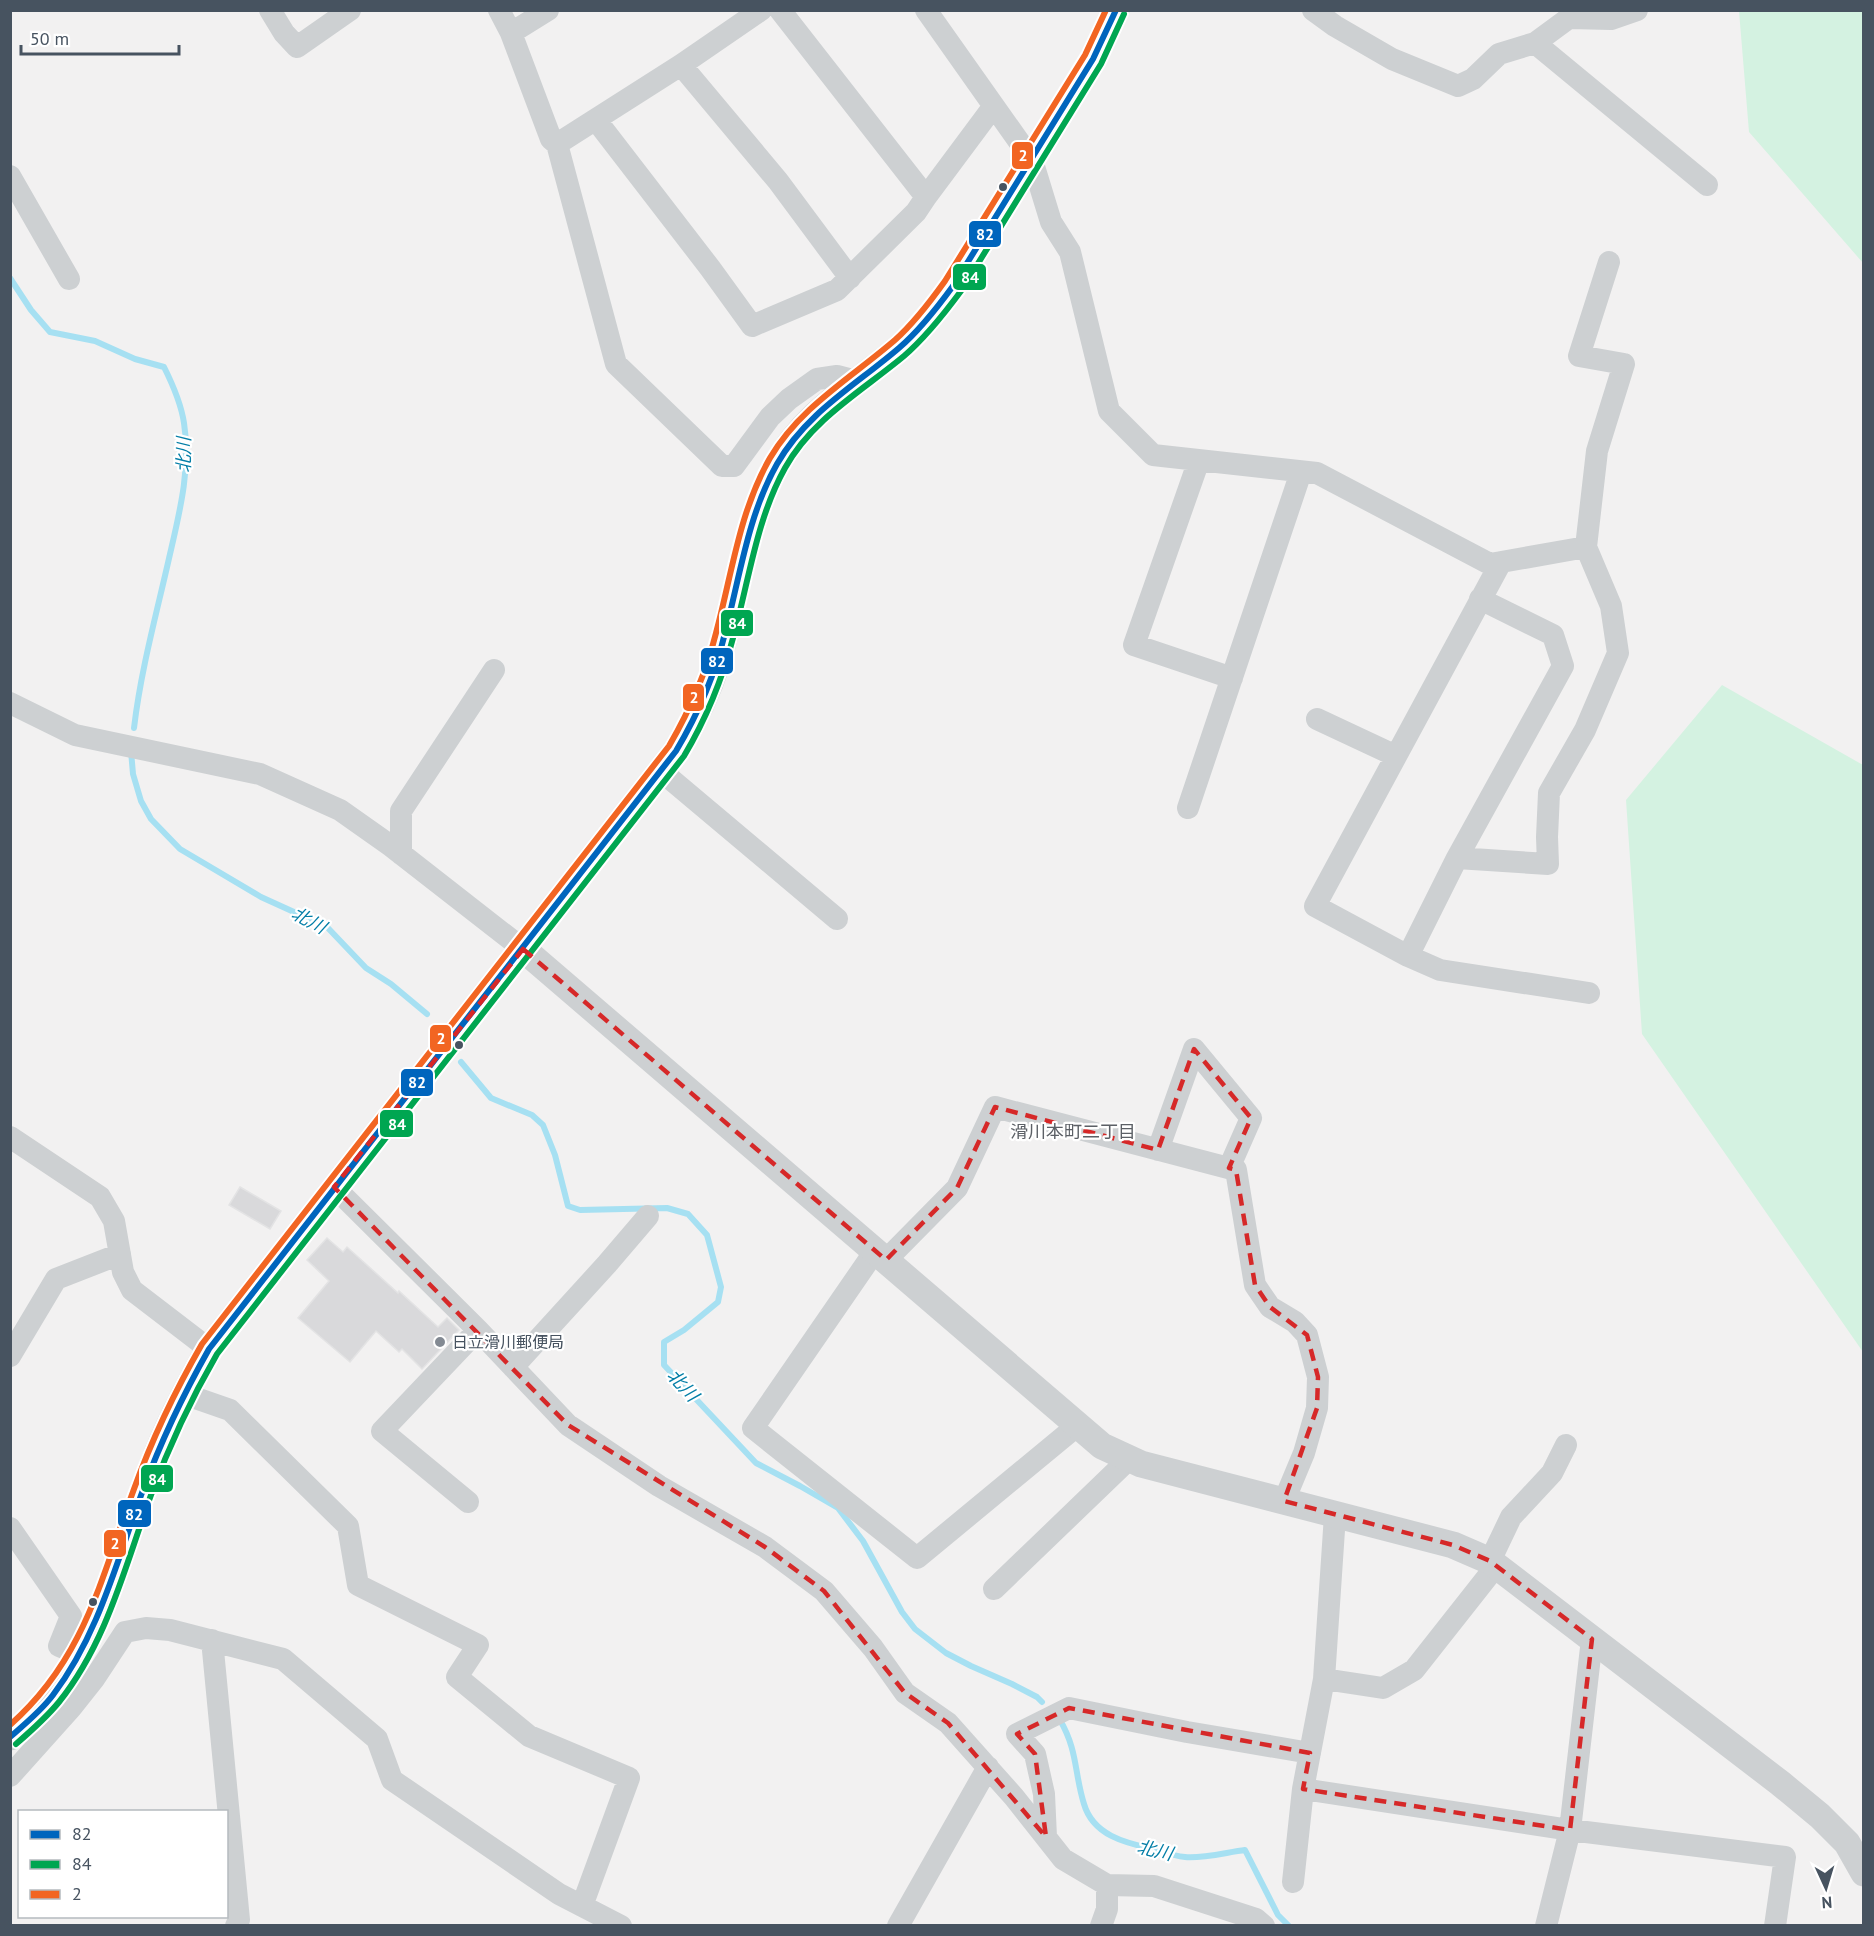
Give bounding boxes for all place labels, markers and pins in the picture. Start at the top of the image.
unlabelled marker [997,181,1009,193]
unlabelled marker [453,1039,465,1051]
place label: 日立滑川郵便局 [452,1332,564,1352]
marker: 日立滑川郵便局 [433,1335,447,1349]
unlabelled marker [87,1596,99,1608]

